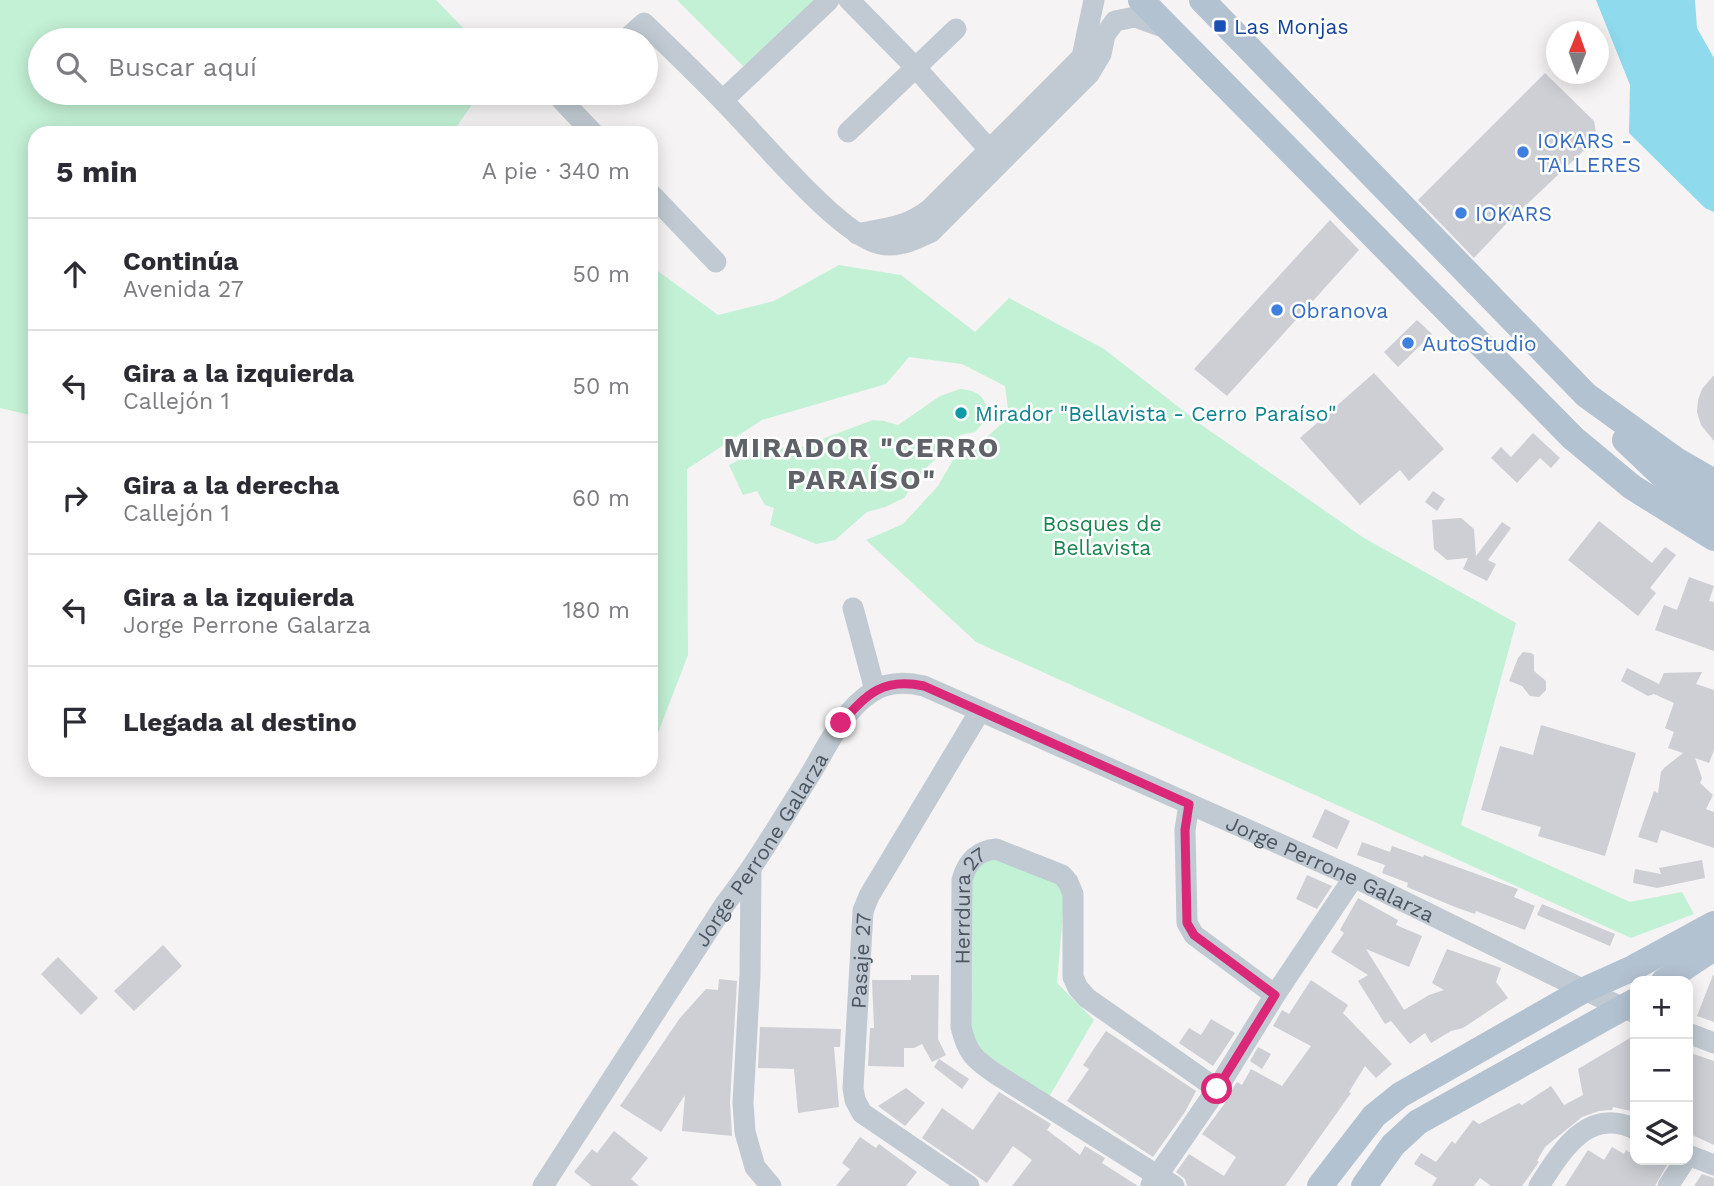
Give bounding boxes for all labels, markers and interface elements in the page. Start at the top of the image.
place label: Las Monjas [1234,14,1349,39]
marker: Las Monjas [1212,18,1228,34]
north arrow [1546,21,1609,84]
search box [28,28,658,105]
icon: search [52,48,90,86]
text: Buscar aquí [108,52,257,82]
place label: IOKARS - TALLERES [1537,128,1641,177]
marker: IOKARS - TALLERES [1515,144,1531,160]
text: 5 min [56,154,138,189]
text: A pie · 340 m [482,158,630,185]
place label: IOKARS [1475,201,1552,226]
marker: IOKARS [1453,205,1469,221]
text: Continúa [123,246,239,276]
icon: ahead [56,255,94,293]
text: 50 m [573,261,630,288]
text: Avenida 27 [123,276,244,303]
place label: Obranova [1291,298,1388,323]
marker: Obranova [1269,302,1285,318]
place label: AutoStudio [1422,331,1537,356]
marker: AutoStudio [1400,335,1416,351]
text: Gira a la izquierda [123,358,354,388]
icon: left [56,367,94,405]
text: 50 m [573,373,630,400]
text: Callejón 1 [123,388,230,415]
place label: Mirador "Bellavista - Cerro Paraíso" [975,401,1336,426]
marker: Mirador "Bellavista - Cerro Paraíso" [953,405,969,421]
district label: MIRADOR "CERRO PARAÍSO" [724,431,1000,496]
text: Gira a la derecha [123,470,339,500]
icon: right [56,479,94,517]
text: 60 m [572,485,630,512]
text: Callejón 1 [123,500,230,527]
park label: Bosques de Bellavista [1042,511,1162,560]
text: Gira a la izquierda [123,582,354,612]
icon: left [56,591,94,629]
text: 180 m [563,597,630,624]
text: Jorge Perrone Galarza [123,612,371,639]
icon: arrive [56,703,94,741]
text: Llegada al destino [123,707,357,737]
route end [825,707,856,738]
street label: Jorge Perrone Galarza [689,748,833,951]
street label: Jorge Perrone Galarza [1223,809,1439,927]
street label: Herrdura 27 [949,841,990,964]
street label: Pasaje 27 [845,912,875,1009]
map controls [1630,976,1693,1165]
button: + [1630,976,1693,1039]
button: − [1630,1039,1693,1102]
route start [1201,1073,1232,1104]
button: layers [1630,1102,1693,1165]

